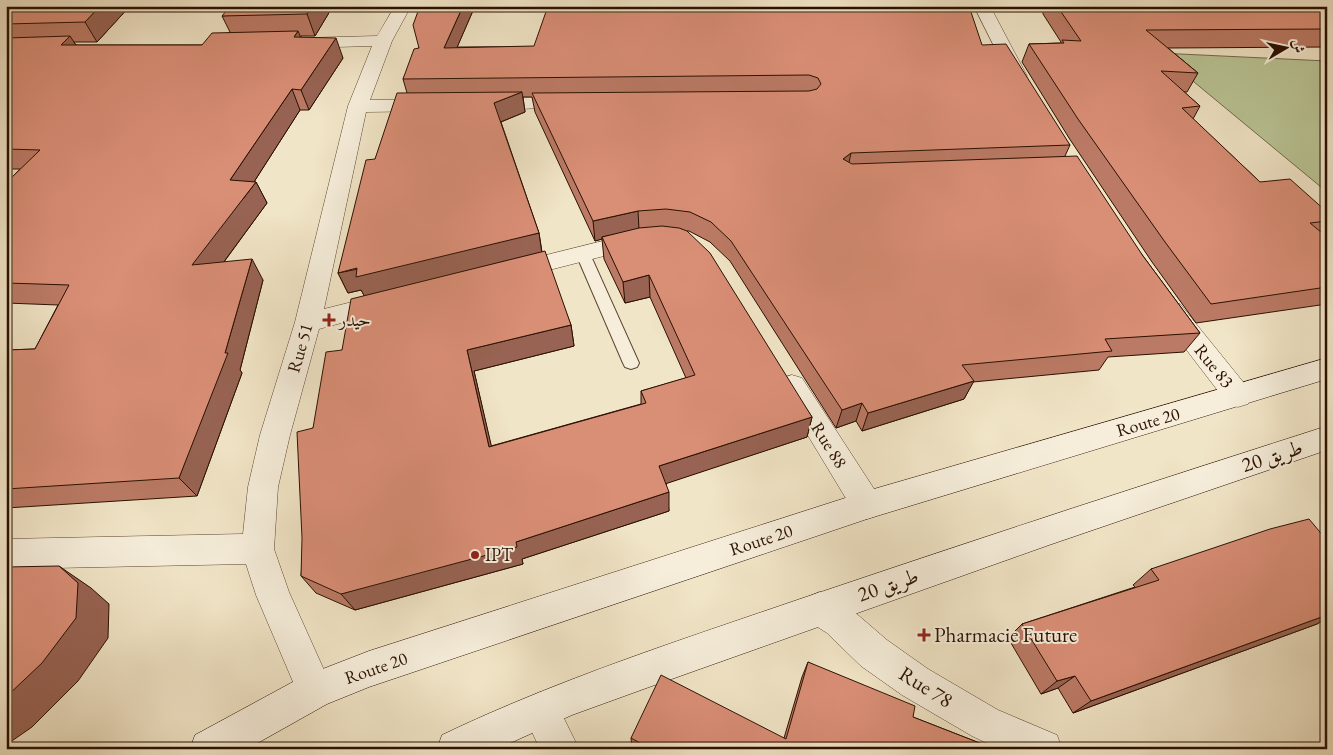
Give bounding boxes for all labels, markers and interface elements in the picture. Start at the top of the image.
north arrow [1260,22,1310,72]
text: ش [1289,38,1309,54]
place label: حيدر [337,308,371,331]
marker: حيدر [323,314,335,326]
street label: Rue 51 [282,321,317,375]
street label: Rue 83 [1190,339,1239,392]
street label: Route 20 [1114,401,1183,442]
street label: Rue 88 [806,417,852,472]
street label: طريق 20 [1238,433,1306,478]
street label: Route 20 [726,518,796,560]
place label: IPT [485,543,514,566]
marker: IPT [469,549,481,561]
street label: طريق 20 [854,562,922,608]
place label: Pharmacie Future [934,621,1077,648]
marker: Pharmacie Future [918,629,930,641]
street label: Route 20 [341,646,411,689]
street label: Rue 78 [894,660,958,714]

